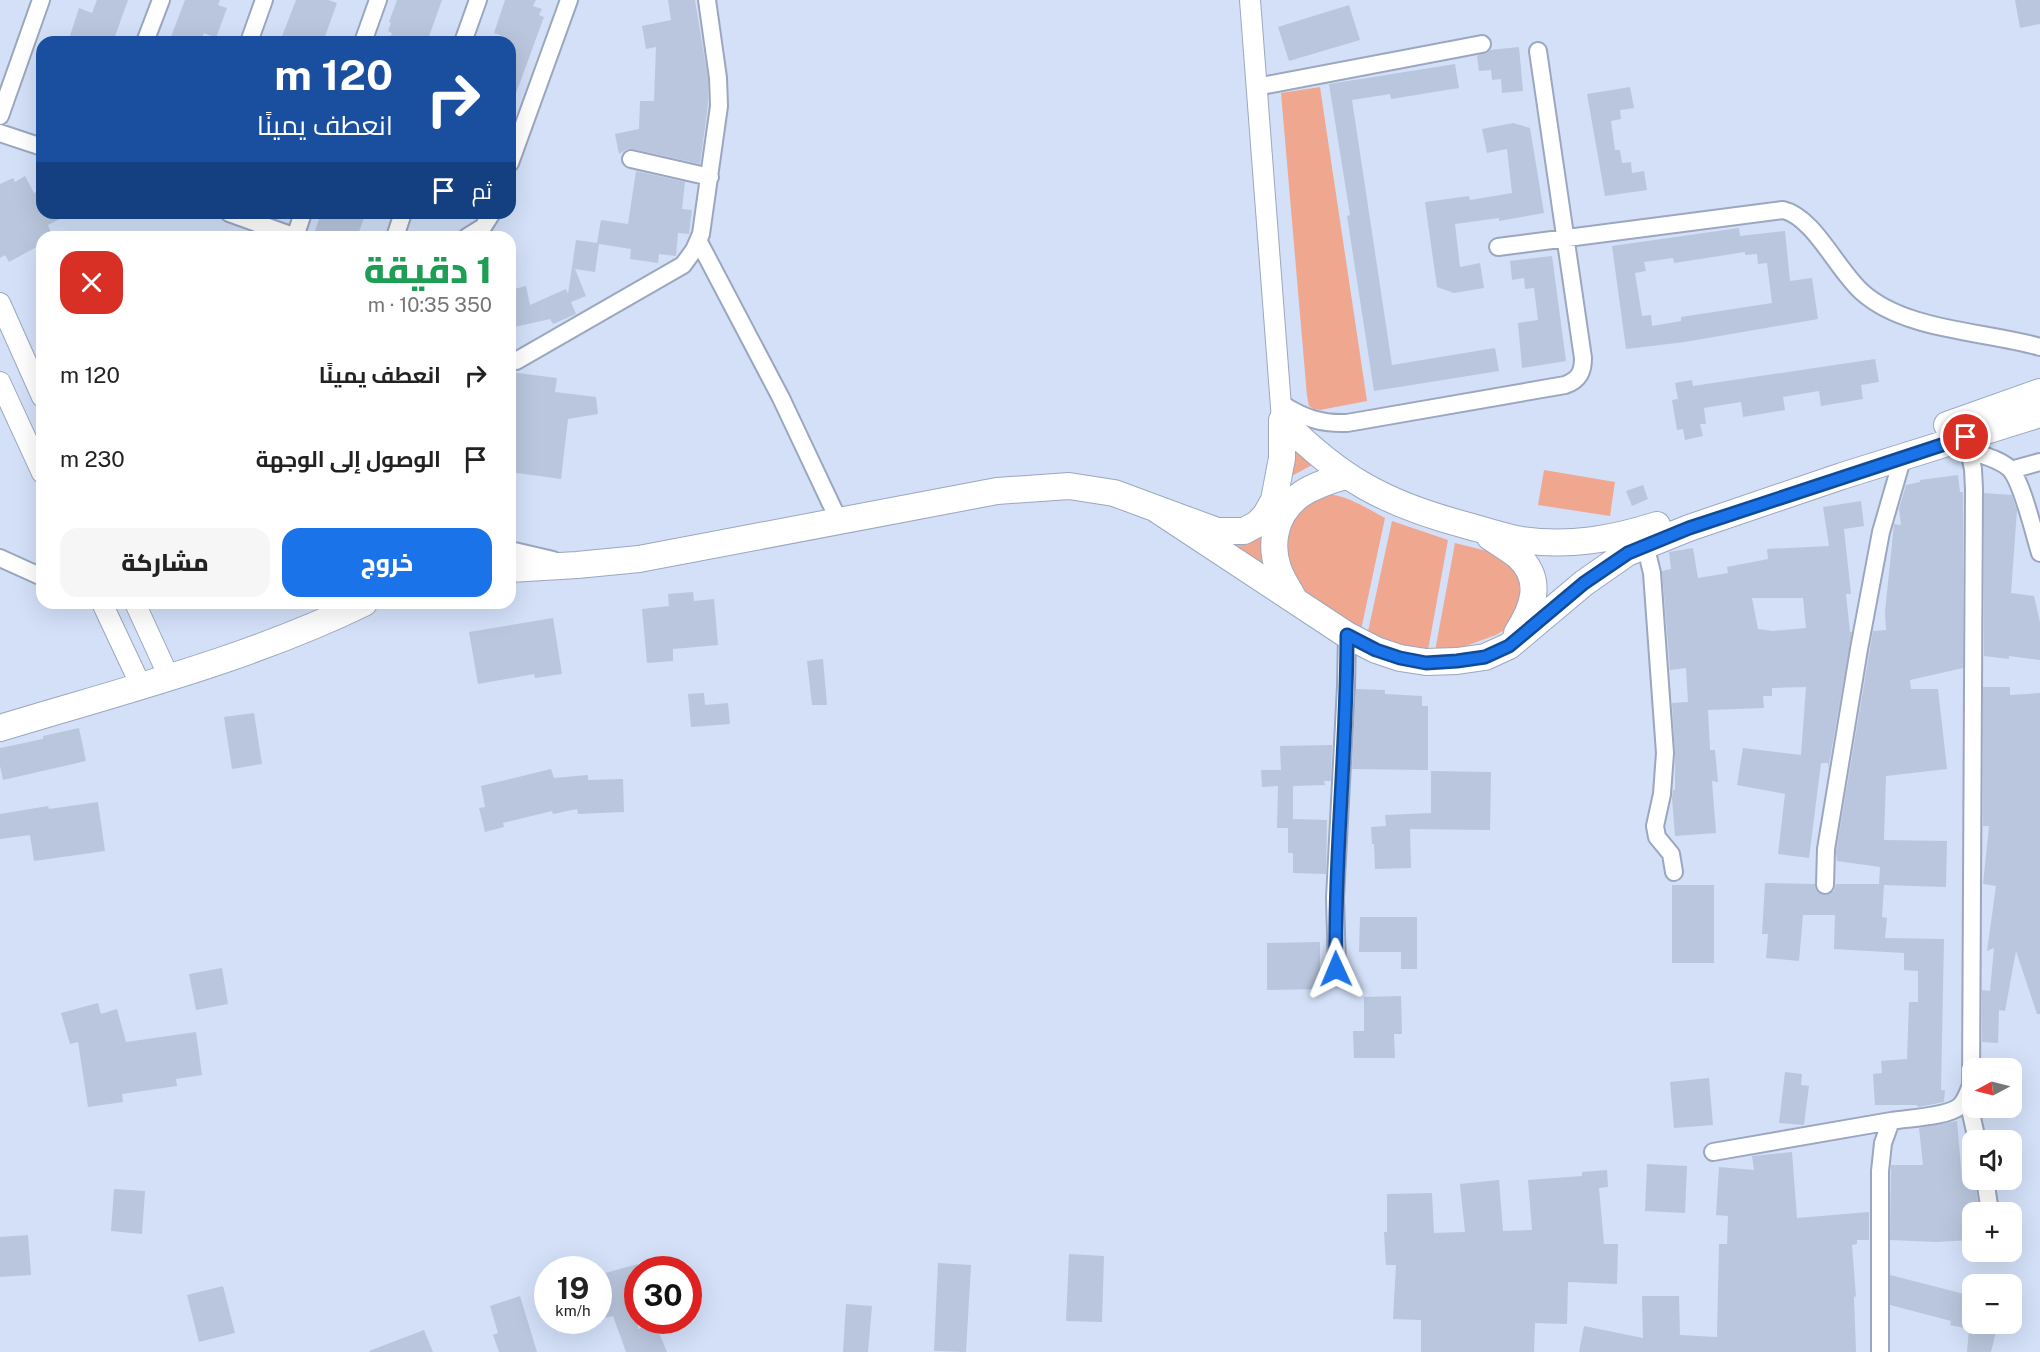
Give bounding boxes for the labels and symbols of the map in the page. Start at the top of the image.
pin [1940,411,1991,462]
position arrow [1304,937,1368,1001]
north arrow [1962,1058,2022,1118]
speed limit sign: 30 [624,1256,702,1334]

